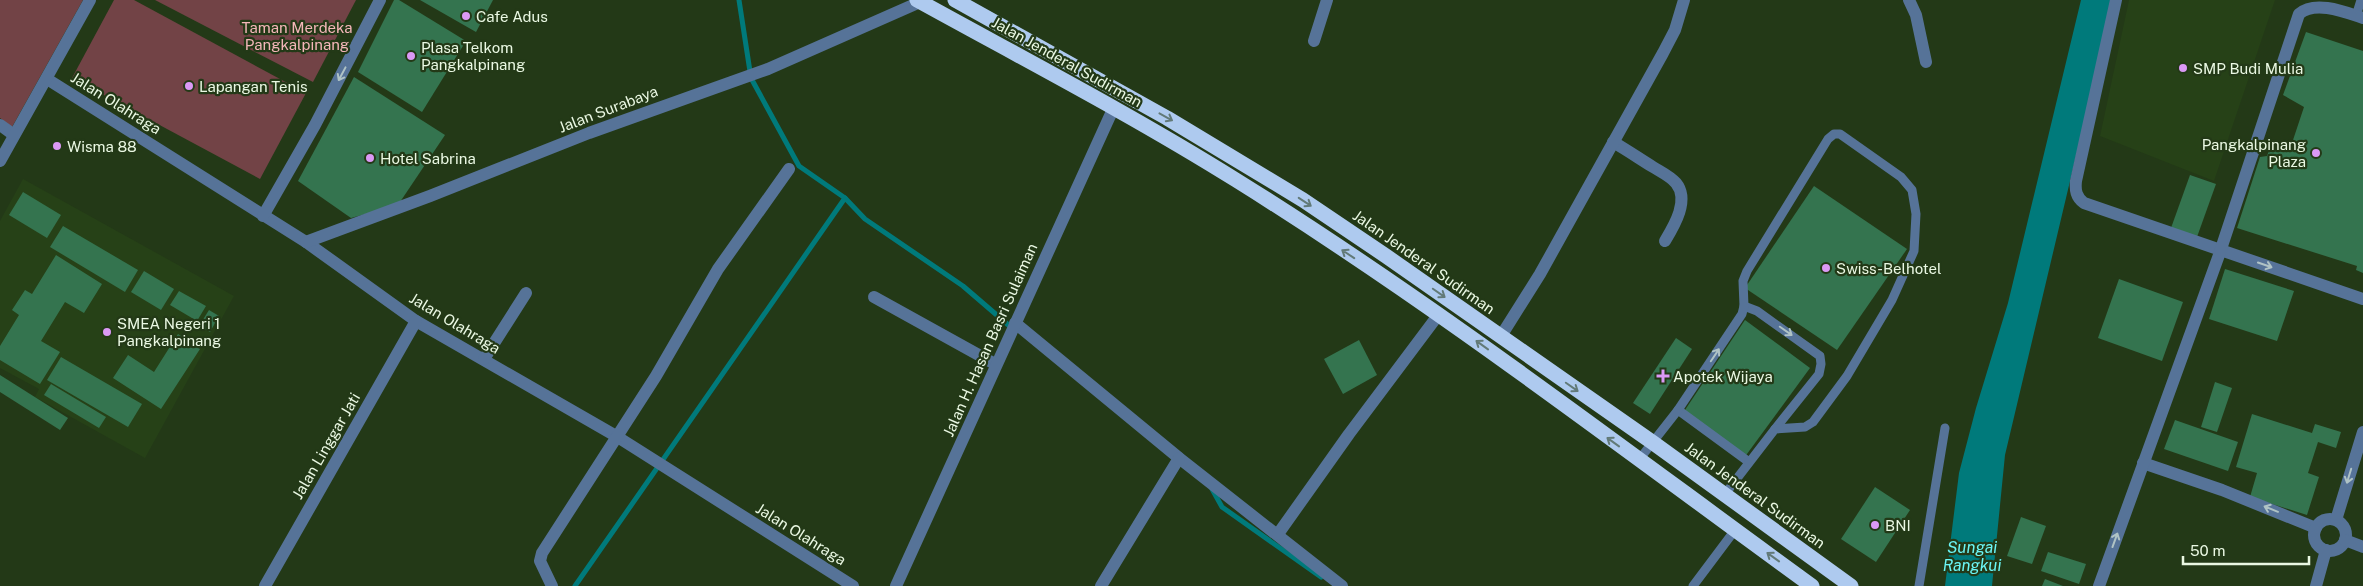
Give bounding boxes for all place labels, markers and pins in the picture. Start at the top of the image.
place label: Cafe Adus [476,8,548,25]
marker: Cafe Adus [460,10,472,22]
place label: Plasa Telkom Pangkalpinang [421,39,525,73]
marker: Plasa Telkom Pangkalpinang [405,50,417,62]
place label: SMP Budi Mulia [2193,60,2303,77]
marker: SMP Budi Mulia [2177,62,2189,74]
place label: Lapangan Tenis [199,78,308,95]
marker: Lapangan Tenis [183,80,195,92]
place label: Pangkalpinang Plaza [2202,136,2306,170]
place label: Wisma 88 [67,138,137,155]
marker: Wisma 88 [51,140,63,152]
marker: Pangkalpinang Plaza [2310,147,2322,159]
place label: Hotel Sabrina [380,150,476,167]
marker: Hotel Sabrina [364,152,376,164]
place label: Swiss-Belhotel [1836,260,1941,277]
marker: Swiss-Belhotel [1820,262,1832,274]
place label: SMEA Negeri 1 Pangkalpinang [117,315,221,349]
marker: SMEA Negeri 1 Pangkalpinang [101,326,113,338]
place label: Apotek Wijaya [1673,368,1773,385]
marker: Apotek Wijaya [1657,370,1669,382]
place label: BNI [1885,517,1911,534]
marker: BNI [1869,519,1881,531]

